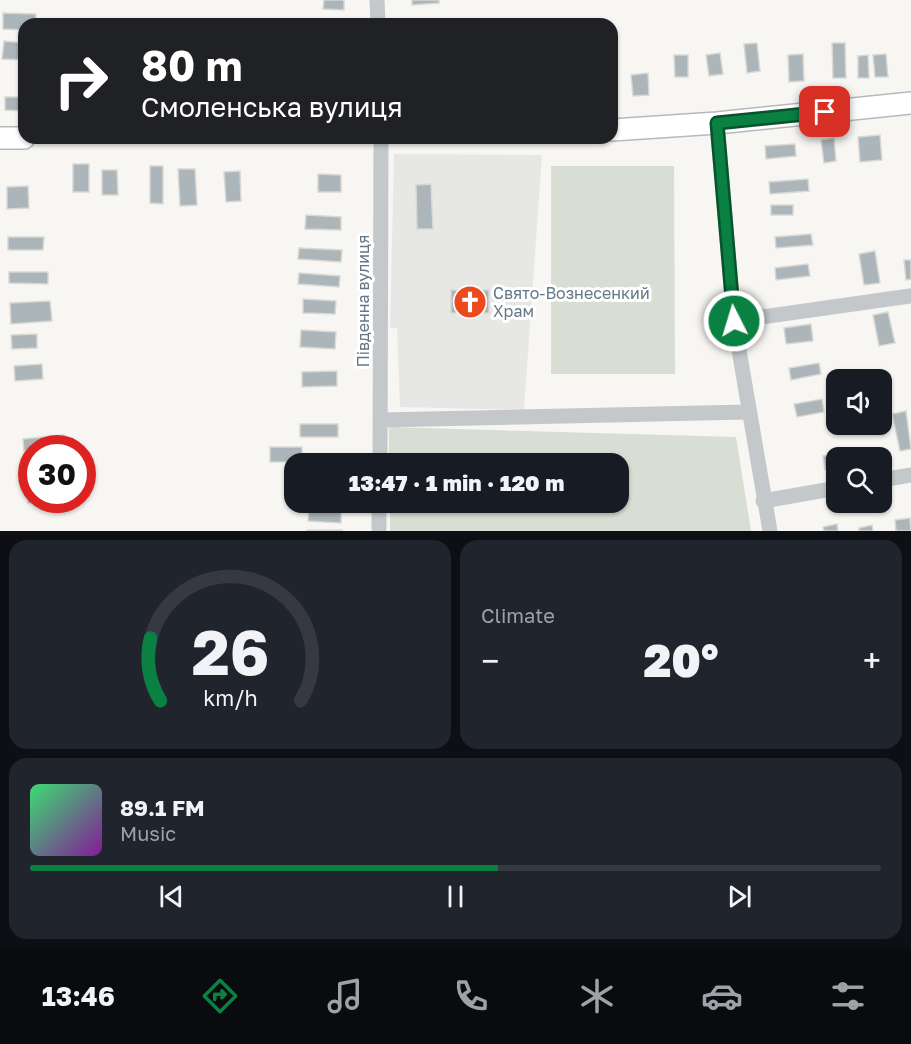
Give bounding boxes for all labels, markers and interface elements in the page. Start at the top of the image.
text: 80 m [141,40,242,90]
icon: right [42,42,120,120]
pin [799,86,850,137]
text: Смоленська вулиця [141,91,403,123]
icon: arrive [808,95,841,128]
street label: Південна вулиця [353,235,373,367]
place label: Свято-Вознесенкий Храм [493,283,650,321]
church icon: Свято-Вознесенкий Храм [452,284,488,320]
position arrow [702,289,766,353]
map controls [826,369,892,513]
button: sound [826,369,892,435]
speed limit sign: 30 [18,435,96,513]
button: search [826,447,892,513]
text: 13:47 · 1 min · 120 m [349,469,564,496]
text: Climate [481,603,555,627]
text: 26 [191,614,269,689]
text: 20° [643,633,719,687]
text: − [481,641,499,680]
text: + [863,641,881,680]
text: km/h [203,686,257,712]
text: 89.1 FM [120,794,205,821]
text: Music [120,821,176,845]
icon: previous [155,880,188,913]
icon: pause [439,880,472,913]
icon: next [723,880,756,913]
icon: directions [199,975,241,1017]
icon: music [324,975,366,1017]
icon: phone [450,975,492,1017]
icon: climate [576,975,618,1017]
icon: car [701,975,743,1017]
icon: filters [827,975,869,1017]
text: 13:46 [42,980,115,1012]

